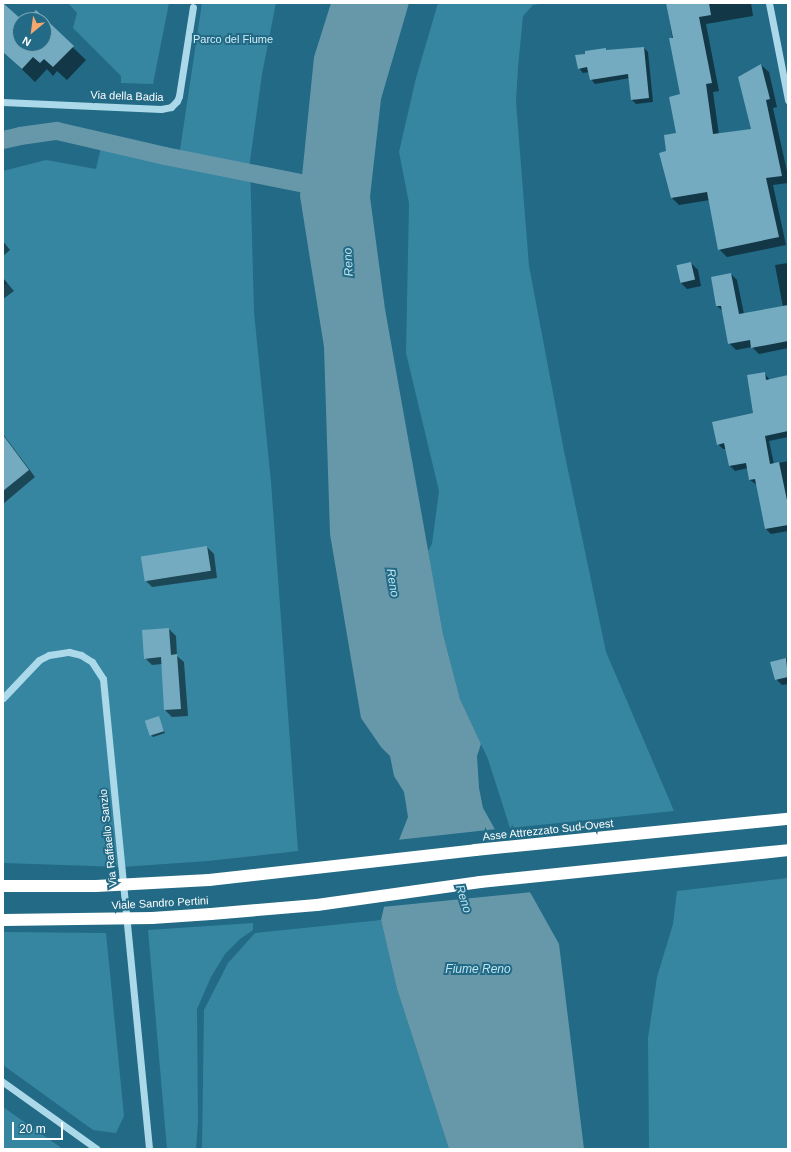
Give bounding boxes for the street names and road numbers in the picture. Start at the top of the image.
street label: Via della Badia [90,88,164,104]
street label: Via Raffaello Sanzio [96,788,120,888]
street label: Asse Attrezzato Sud-Ovest [482,817,614,843]
street label: Viale Sandro Pertini [111,894,209,912]

